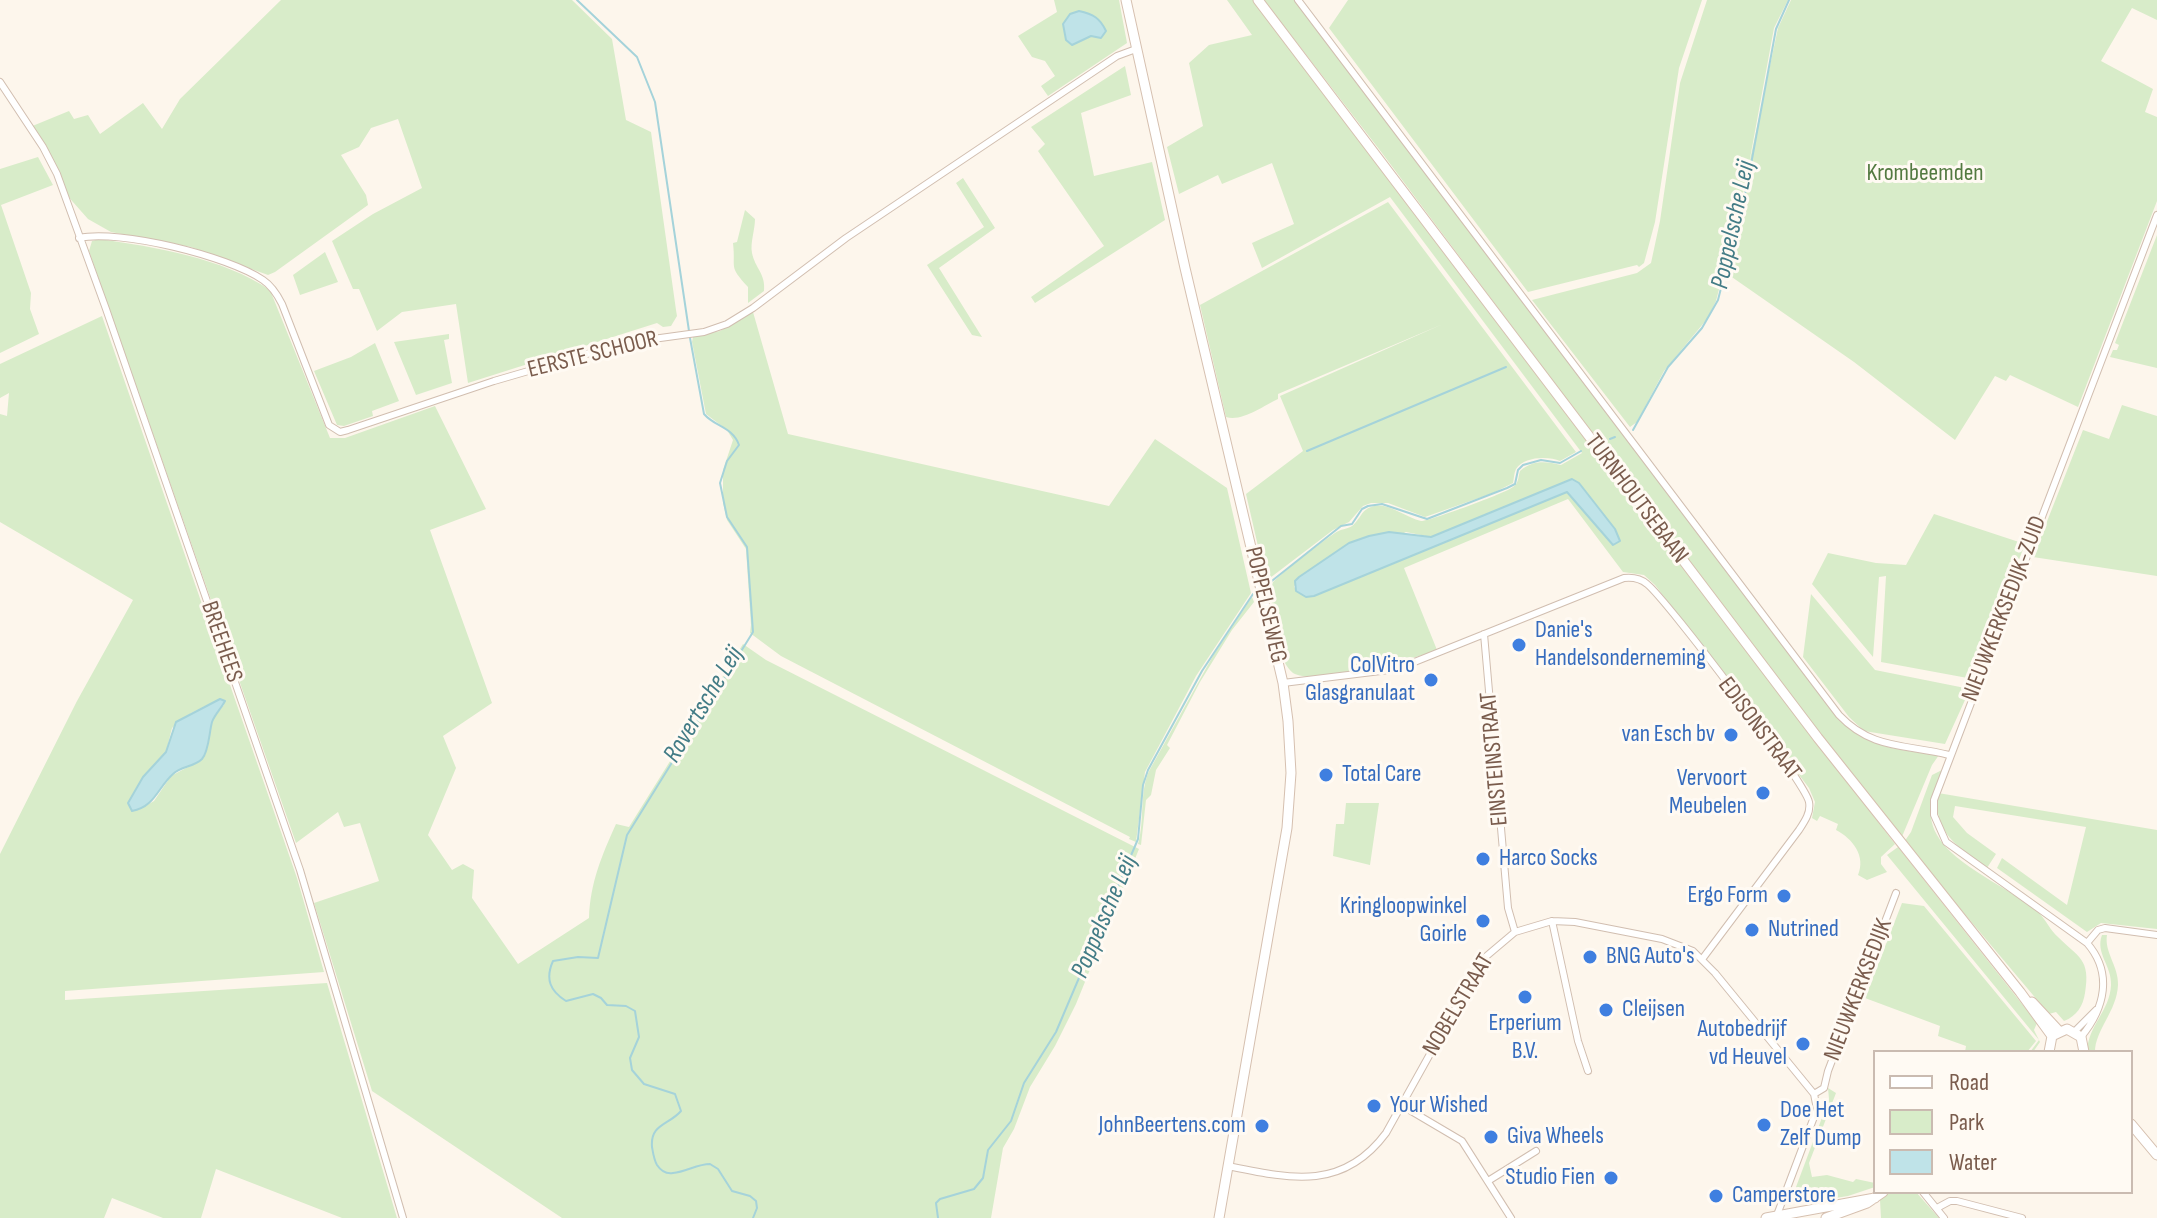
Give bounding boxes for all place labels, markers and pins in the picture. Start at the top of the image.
place label: Danie's Handelsonderneming [1535,617,1706,673]
marker: Danie's Handelsonderneming [1510,636,1528,654]
place label: ColVitro Glasgranulaat [1305,652,1415,708]
marker: ColVitro Glasgranulaat [1422,671,1440,689]
place label: van Esch bv [1621,721,1715,749]
marker: van Esch bv [1722,726,1740,744]
place label: Total Care [1342,761,1421,789]
place label: Vervoort Meubelen [1669,765,1747,821]
marker: Total Care [1317,766,1335,784]
marker: Vervoort Meubelen [1754,784,1772,802]
place label: Harco Socks [1499,845,1597,873]
marker: Harco Socks [1474,850,1492,868]
place label: Ergo Form [1688,882,1768,910]
marker: Ergo Form [1775,887,1793,905]
place label: Kringloopwinkel Goirle [1340,893,1467,949]
marker: Kringloopwinkel Goirle [1474,912,1492,930]
place label: Nutrined [1768,916,1839,944]
marker: Nutrined [1743,921,1761,939]
place label: BNG Auto's [1606,943,1695,971]
marker: BNG Auto's [1581,948,1599,966]
marker: Erperium B.V. [1516,988,1534,1006]
place label: Cleijsen [1622,996,1685,1024]
marker: Cleijsen [1597,1001,1615,1019]
place label: Erperium B.V. [1488,1010,1562,1066]
place label: Autobedrijf vd Heuvel [1697,1016,1787,1072]
marker: Autobedrijf vd Heuvel [1794,1035,1812,1053]
place label: Your Wished [1390,1092,1488,1120]
marker: Your Wished [1365,1097,1383,1115]
place label: Doe Het Zelf Dump [1780,1097,1862,1153]
place label: JohnBeertens.com [1099,1112,1246,1140]
marker: Doe Het Zelf Dump [1755,1116,1773,1134]
marker: JohnBeertens.com [1253,1117,1271,1135]
place label: Giva Wheels [1507,1123,1604,1151]
marker: Giva Wheels [1482,1128,1500,1146]
place label: Studio Fien [1505,1164,1595,1192]
marker: Studio Fien [1602,1169,1620,1187]
place label: Camperstore [1732,1182,1836,1210]
marker: Camperstore [1707,1187,1725,1205]

